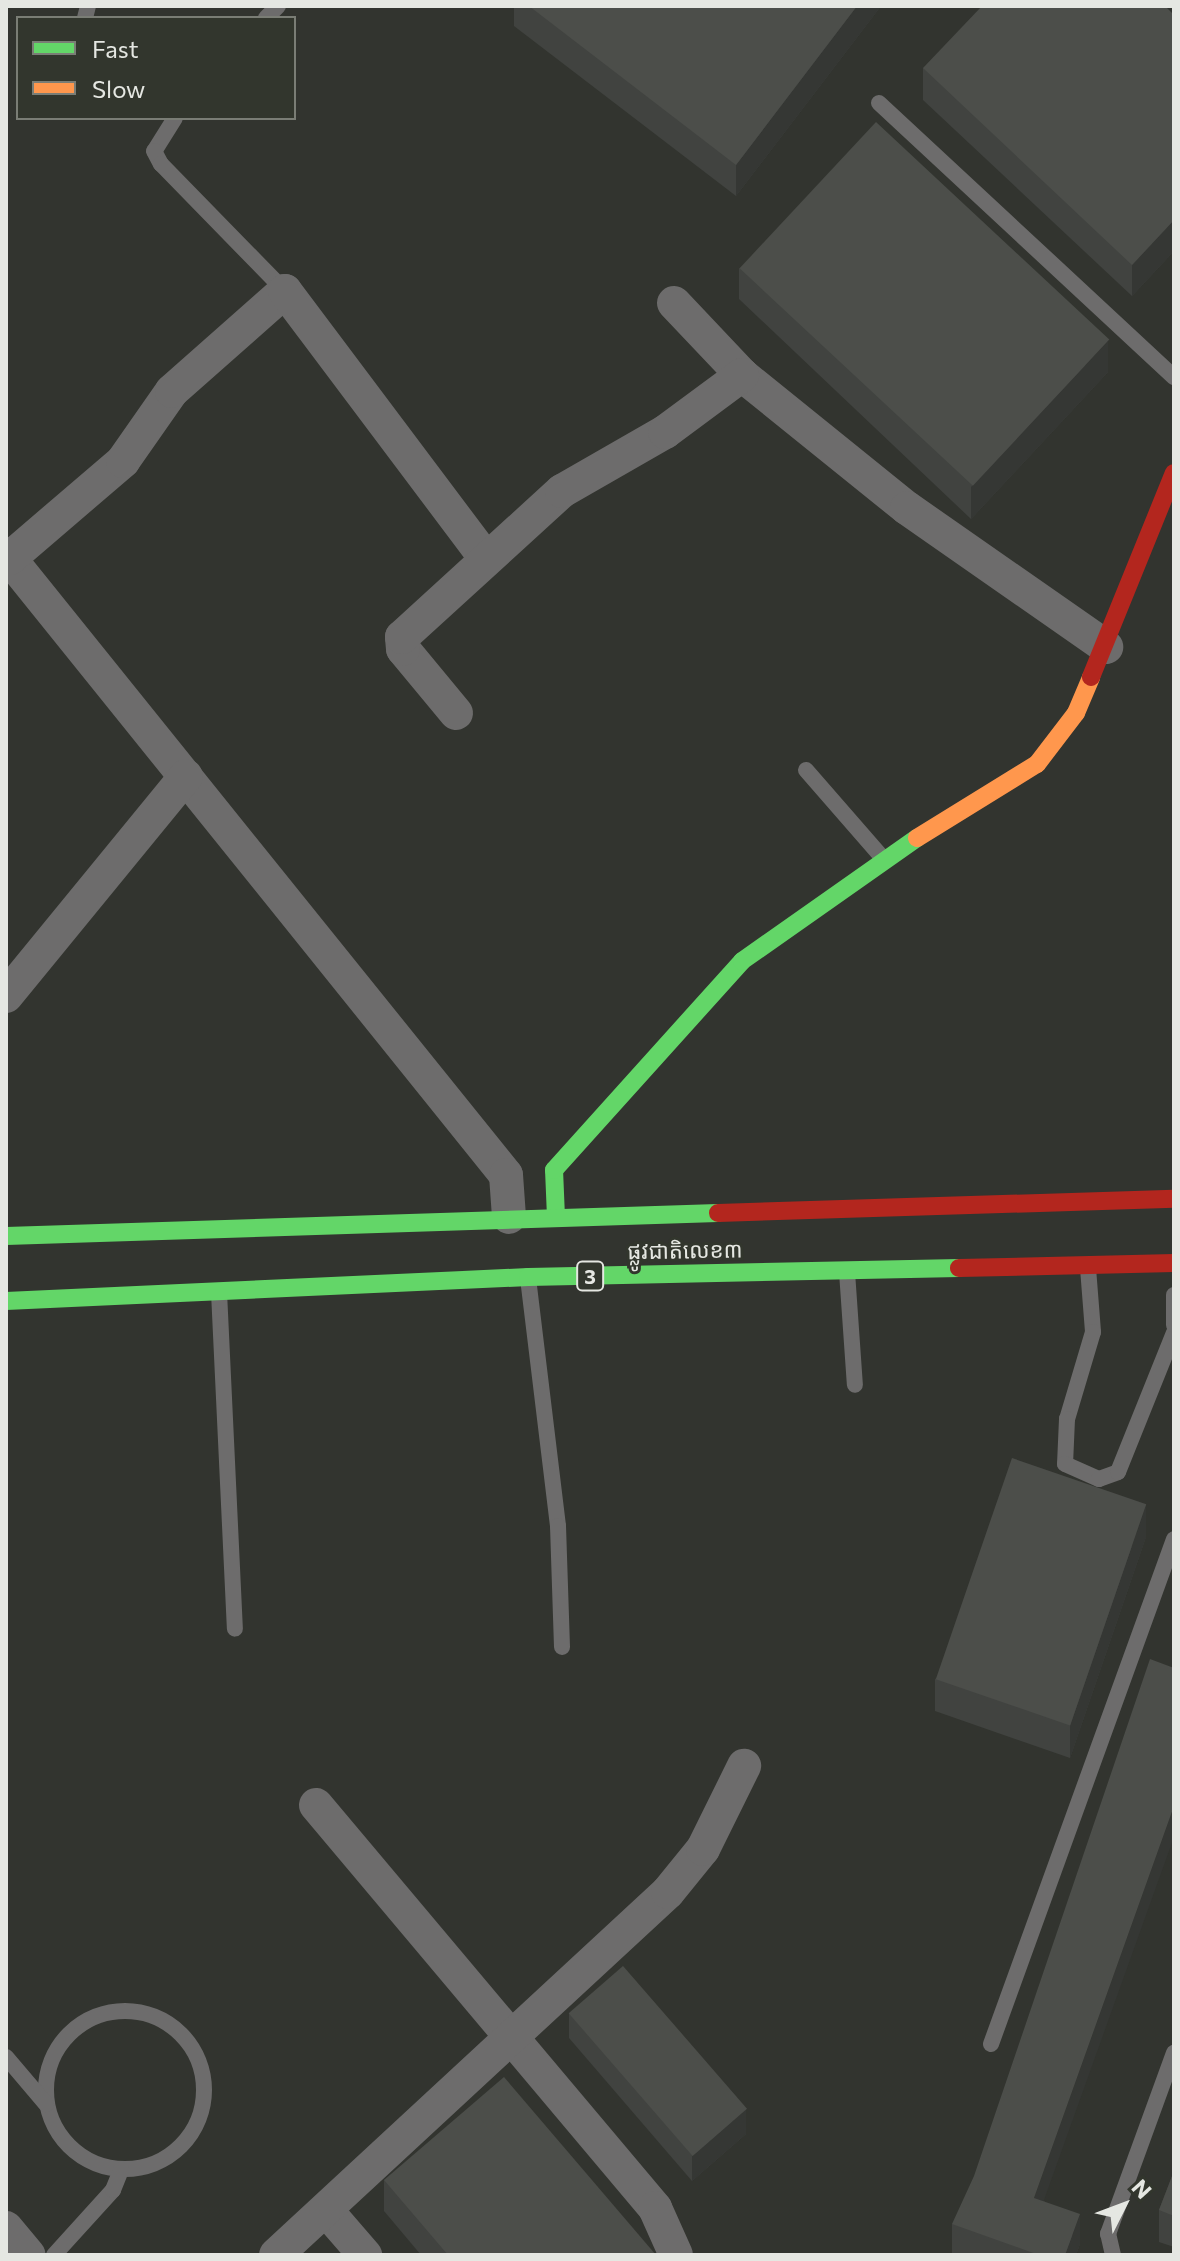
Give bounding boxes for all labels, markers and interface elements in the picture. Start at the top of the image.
legend [16,16,296,120]
text: Fast [92,34,139,63]
text: Slow [92,74,145,103]
street label: ផ្លូវជាតិលេខ៣ [627,1236,743,1264]
road number: 3 [576,1260,604,1292]
north arrow [1084,2165,1164,2245]
text: N [1127,2173,1158,2204]

